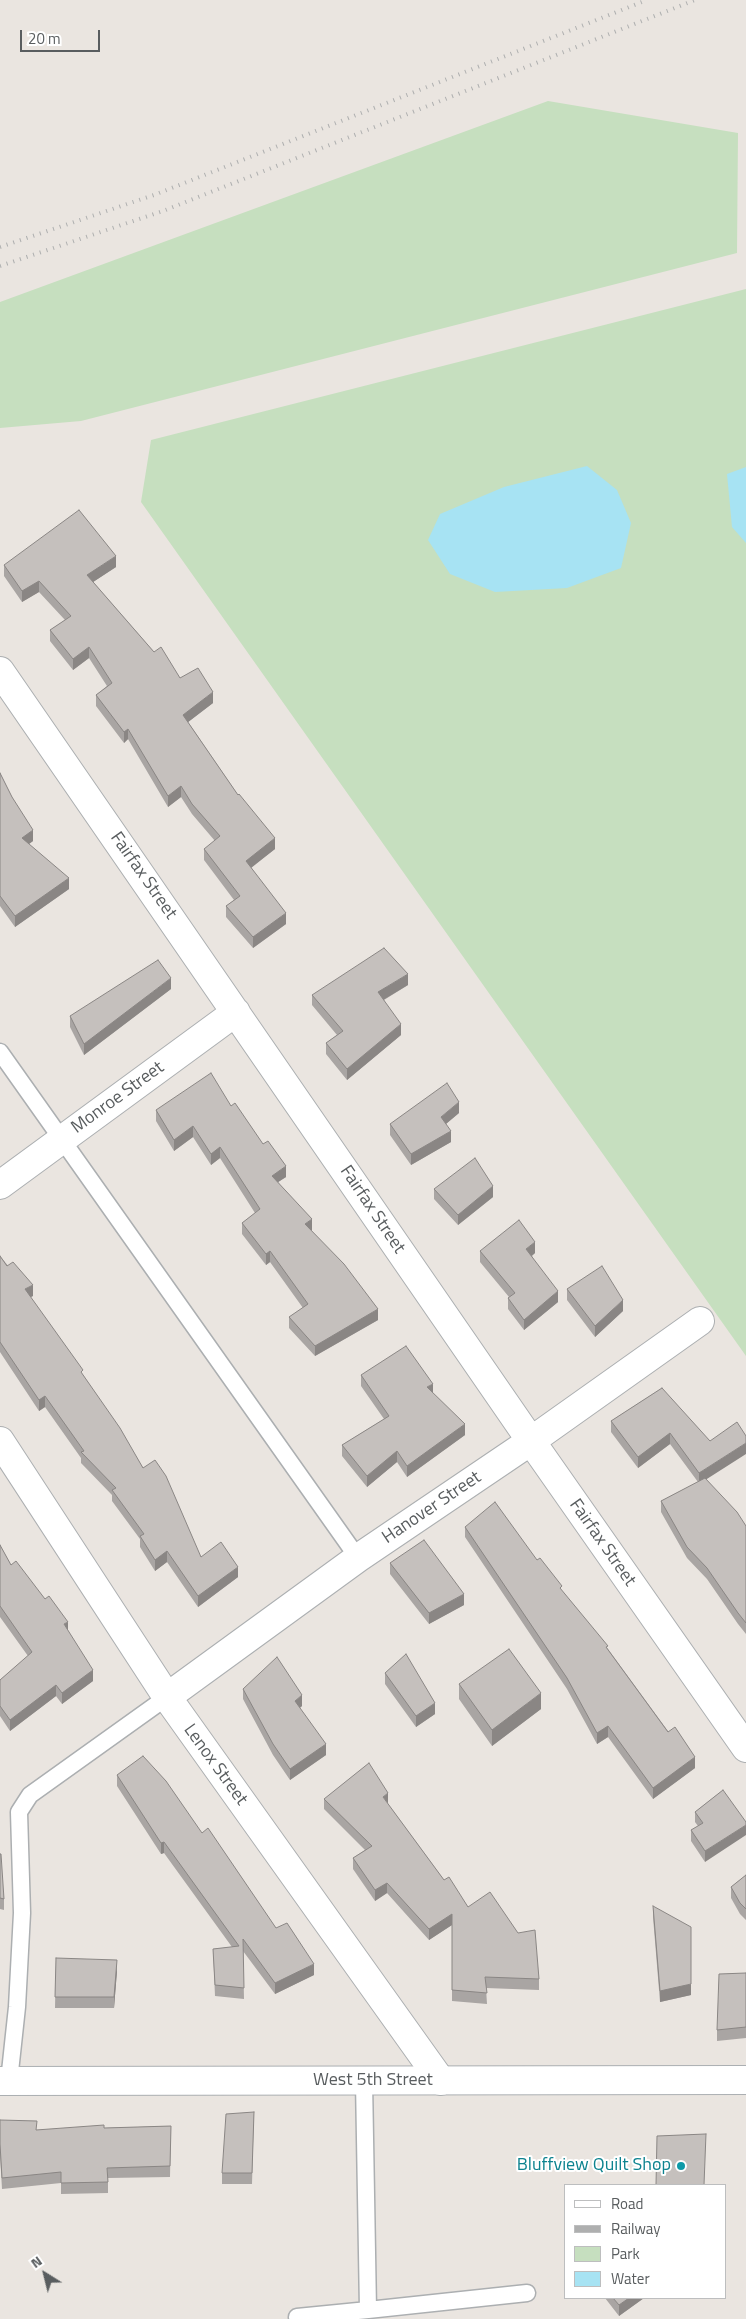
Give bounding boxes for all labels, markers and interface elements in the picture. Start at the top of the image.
scale bar [22,20,102,52]
text: 20 m [28,27,61,50]
street label: Fairfax Street [105,828,181,924]
street label: Monroe Street [67,1057,169,1139]
street label: Fairfax Street [335,1162,409,1258]
street label: Hanover Street [379,1467,485,1549]
street label: Fairfax Street [564,1495,640,1591]
street label: Lenox Street [178,1720,252,1810]
street label: West 5th Street [313,2070,433,2092]
place label: Bluffview Quilt Shop [517,2155,671,2177]
marker: Bluffview Quilt Shop [675,2160,687,2172]
legend [564,2184,726,2299]
text: Road [611,2192,643,2215]
text: Railway [611,2217,661,2240]
text: Park [611,2242,640,2265]
north arrow [20,2249,70,2299]
text: N [26,2250,46,2273]
text: Water [611,2267,650,2290]

